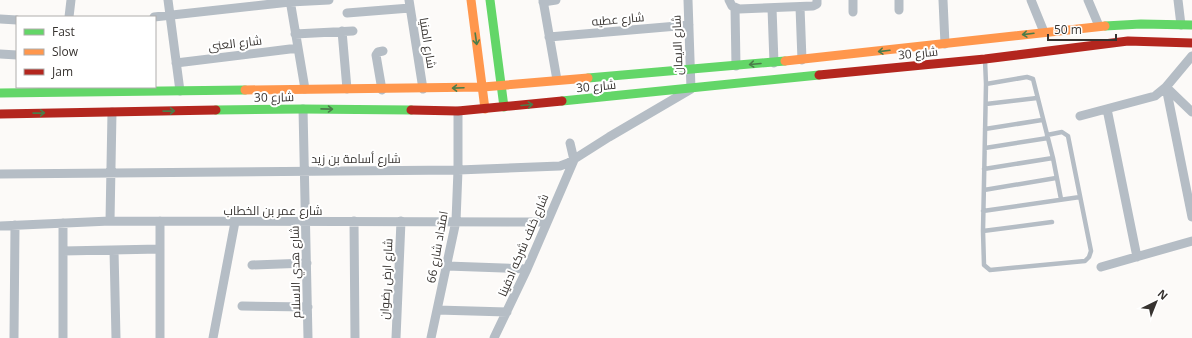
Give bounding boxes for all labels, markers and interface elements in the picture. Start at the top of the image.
street label: شارع عطيه [591,8,645,30]
street label: شارع الايمان [667,15,687,75]
legend [16,16,156,88]
street label: شارع المنيا [416,16,440,70]
scale bar [1048,16,1116,42]
text: 50 m [1054,21,1082,38]
text: Fast [52,23,75,40]
one-way arrow [1021,30,1034,38]
street label: شارع العنى [207,31,263,55]
one-way arrow [472,32,480,45]
street label: شارع 30 [897,42,939,64]
text: Slow [52,43,79,60]
one-way arrow [878,47,891,54]
one-way arrow [749,61,762,68]
text: Jam [51,63,73,80]
street label: شارع 30 [575,76,617,96]
one-way arrow [452,84,465,92]
street label: شارع 30 [254,88,294,106]
one-way arrow [520,101,533,108]
one-way arrow [320,105,333,113]
one-way arrow [162,107,175,115]
one-way arrow [32,110,45,117]
street label: شارع أسامة بن زيد [311,150,401,167]
street label: شارع خلف شركه ادفينا [494,191,552,299]
street label: شارع عمر بن الخطاب [224,202,322,219]
street label: امتداد شارع 66 [422,210,452,284]
street label: شارع هدي الاسلام [286,225,306,318]
street label: شارع ارض رضوان [375,238,397,320]
north arrow [1136,282,1176,322]
text: N [1155,286,1172,303]

